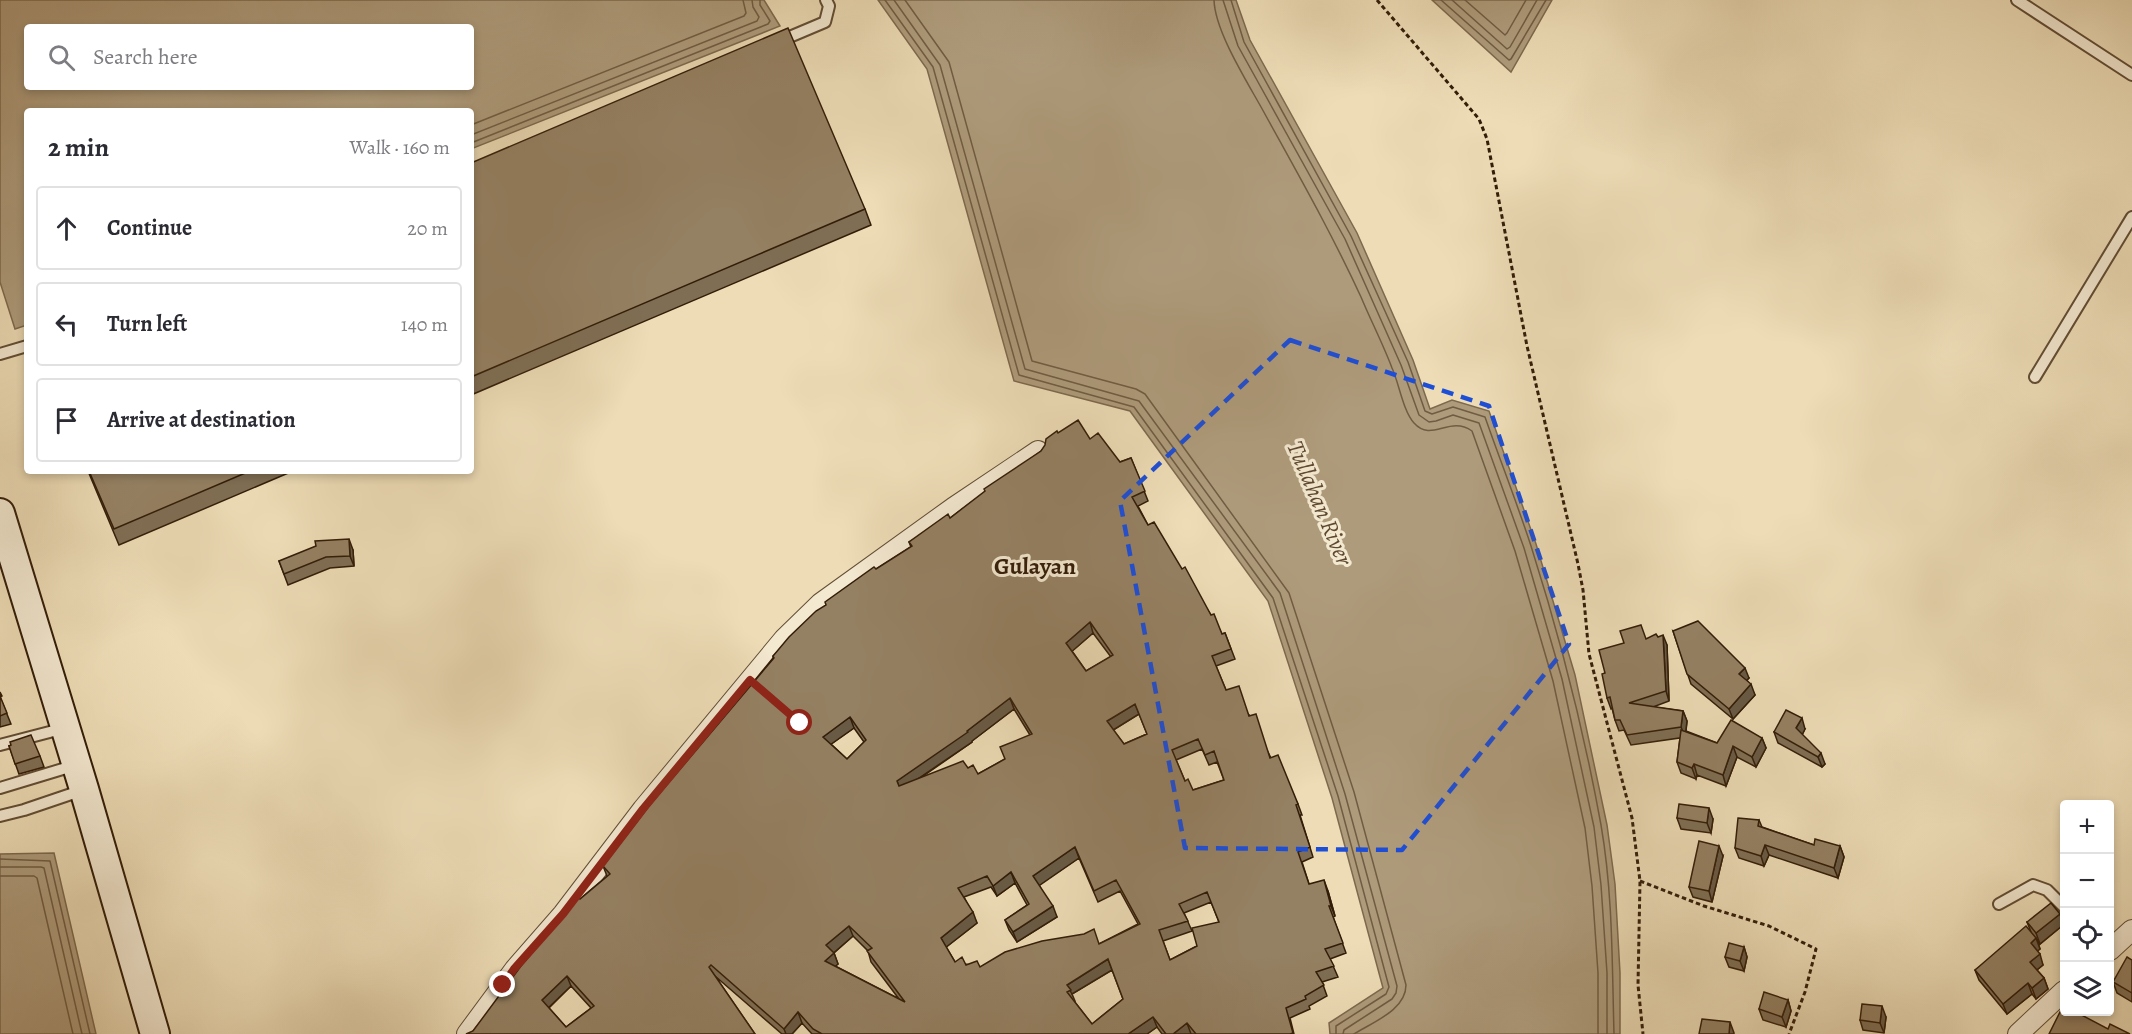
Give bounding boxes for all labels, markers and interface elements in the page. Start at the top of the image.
search box [24,24,474,90]
icon: search [45,41,78,74]
text: Search here [93,42,198,72]
text: 2 min [48,130,109,165]
text: Walk · 160 m [350,134,450,161]
icon: ahead [50,212,83,245]
text: Continue [107,213,192,243]
text: 20 m [407,215,448,242]
icon: left [50,308,83,341]
text: Turn left [107,309,187,339]
text: 140 m [401,311,448,338]
icon: arrive [50,404,83,437]
text: Arrive at destination [107,405,296,435]
water label: Tullahan River [1279,436,1361,571]
district label: Gulayan [994,550,1076,582]
route start [786,709,812,735]
map controls [2060,800,2114,1016]
button: + [2060,800,2114,854]
button: − [2060,854,2114,908]
button: locate [2060,908,2114,962]
button: layers [2060,962,2114,1016]
route end [489,971,515,997]

